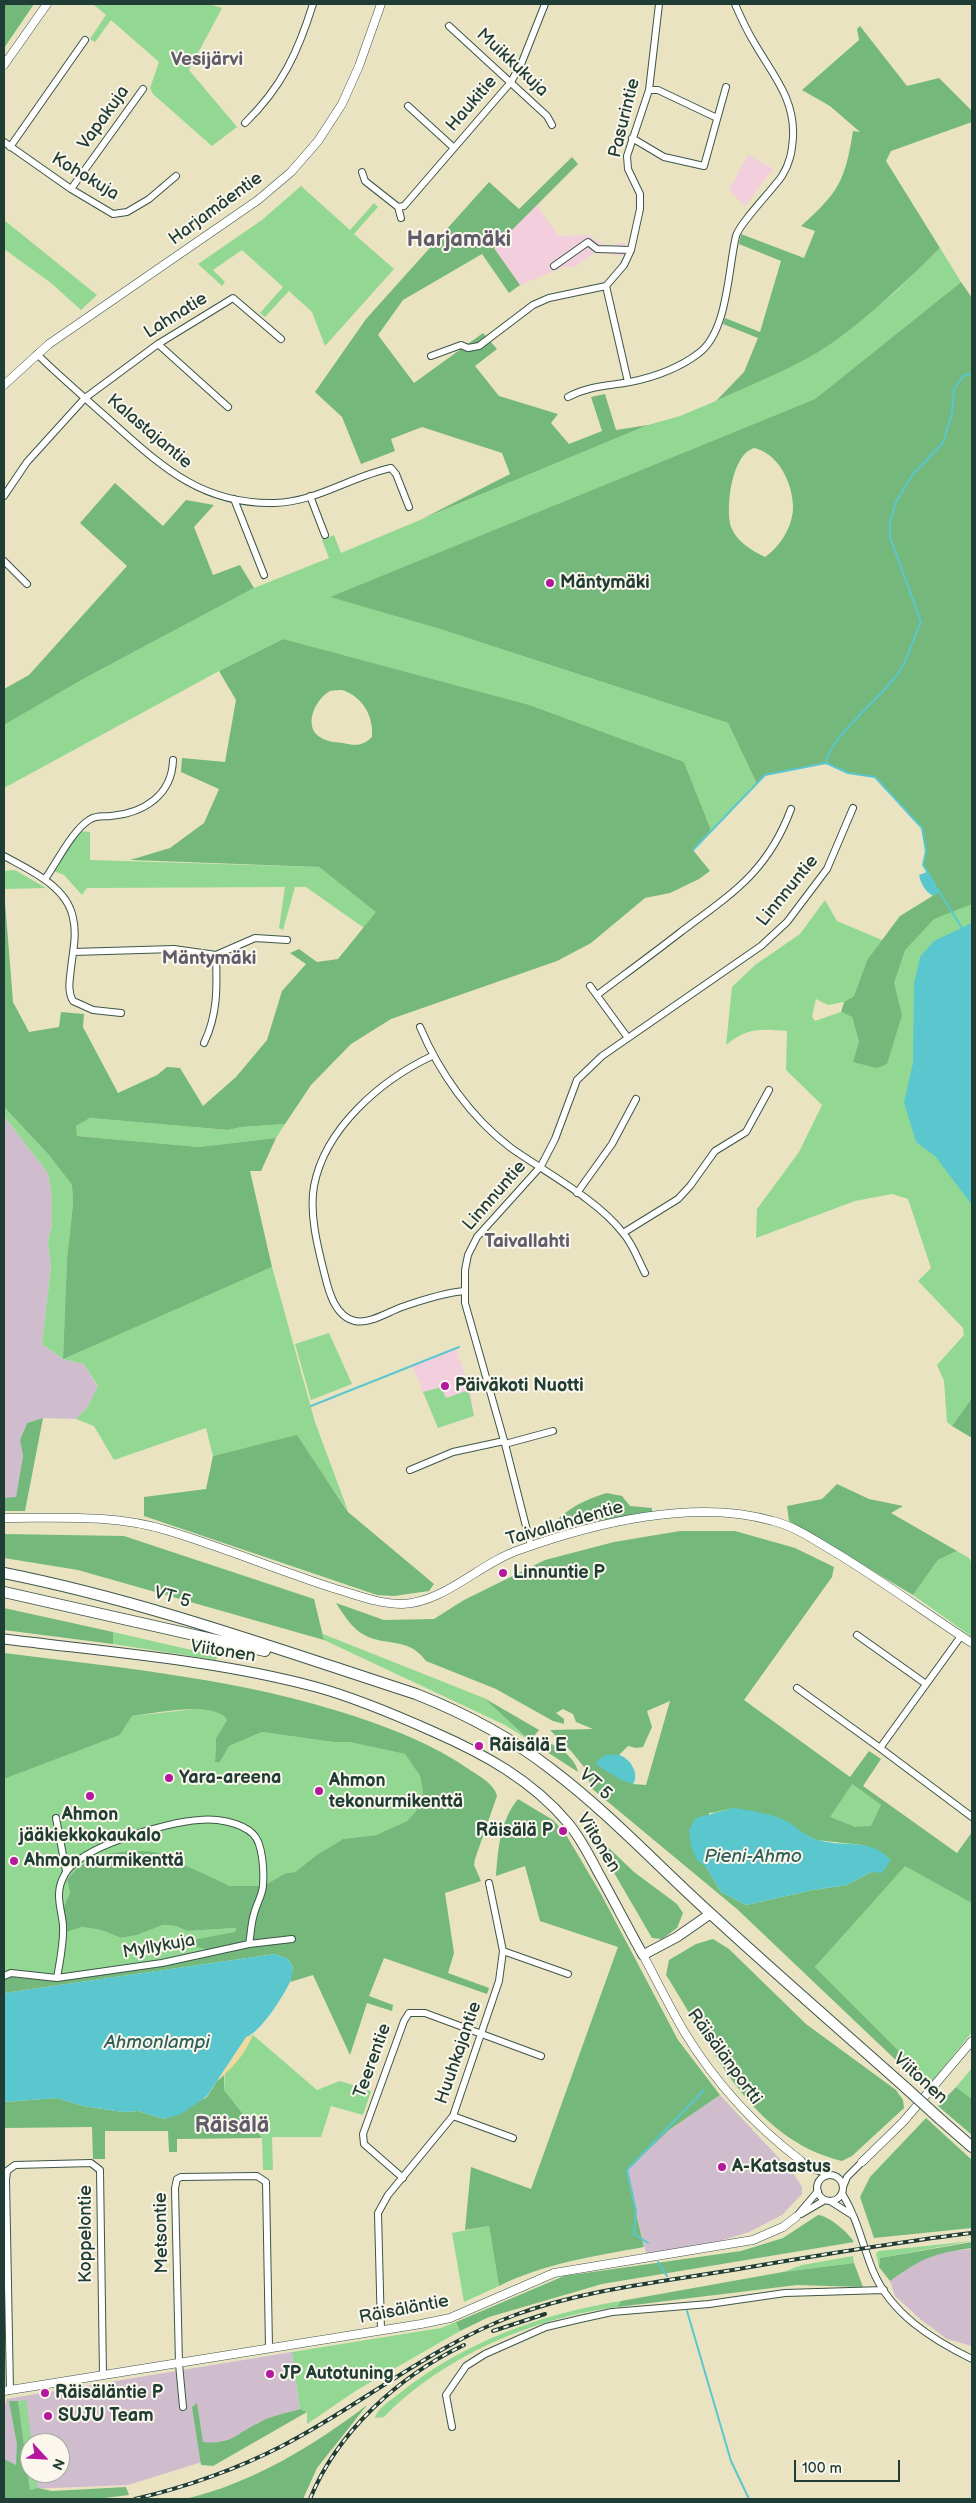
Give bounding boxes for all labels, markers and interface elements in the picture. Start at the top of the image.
street label: Muikkukuja [472,24,552,102]
district label: Vesijärvi [171,49,243,71]
street label: Haukitie [442,72,502,136]
street label: Pasurintie [605,76,645,160]
street label: Vapakuja [74,82,134,154]
street label: Kohokuja [47,148,123,206]
street label: Harjamäentie [165,168,267,250]
district label: Harjamäki [407,227,511,253]
street label: Lahnatie [140,288,212,344]
street label: Kalastajantie [102,390,196,474]
place label: Mäntymäki [560,572,650,594]
marker: Mäntymäki [544,577,556,589]
street label: Linnnuntie [753,851,823,931]
district label: Mäntymäki [162,948,256,970]
street label: Linnnuntie [459,1157,531,1235]
district label: Taivallahti [484,1231,570,1253]
place label: Päiväkoti Nuotti [455,1375,584,1397]
marker: Päiväkoti Nuotti [439,1380,451,1392]
street label: Taivallahdentie [504,1497,626,1551]
place label: Linnuntie P [513,1562,605,1584]
marker: Linnuntie P [497,1567,509,1579]
street label: VT 5 [151,1583,193,1613]
street label: Viitonen [189,1636,257,1668]
place label: Räisälä E [489,1735,567,1757]
marker: Räisälä E [473,1740,485,1752]
street label: VT 5 [574,1765,616,1805]
place label: Yara-areena [179,1767,281,1789]
place label: Ahmon tekonurmikenttä [329,1770,463,1812]
marker: Yara-areena [163,1772,175,1784]
marker: Ahmon tekonurmikenttä [313,1785,325,1797]
marker: Ahmon jääkiekkokaukalo [84,1790,96,1802]
place label: Ahmon jääkiekkokaukalo [19,1804,161,1846]
street label: Viitonen [571,1809,625,1877]
place label: Räisälä P [476,1820,553,1842]
marker: Räisälä P [557,1825,569,1837]
water label: Pieni-Ahmo [704,1846,802,1868]
place label: Ahmon nurmikenttä [24,1850,184,1872]
marker: Ahmon nurmikenttä [8,1855,20,1867]
street label: Myllykuja [121,1930,197,1964]
street label: Huuhkajantie [431,1999,487,2107]
street label: Räisälänportti [682,2005,766,2109]
street label: Teerentie [350,2021,396,2101]
water label: Ahmonlampi [104,2032,210,2054]
street label: Viitonen [888,2049,952,2109]
district label: Räisälä [195,2113,269,2139]
place label: A-Katsastus [732,2156,831,2178]
marker: A-Katsastus [716,2161,728,2173]
street label: Koppelontie [75,2185,97,2283]
street label: Metsontie [150,2192,174,2274]
street label: Räisäläntie [357,2291,451,2329]
place label: JP Autotuning [280,2363,394,2385]
marker: JP Autotuning [264,2368,276,2380]
place label: Räisäläntie P [55,2382,163,2404]
marker: Räisäläntie P [39,2387,51,2399]
place label: SUJU Team [58,2405,153,2427]
marker: SUJU Team [42,2410,54,2422]
north arrow [20,2433,70,2483]
scale bar [796,2450,902,2482]
text: N [48,2456,68,2472]
text: 100 m [802,2459,842,2478]

